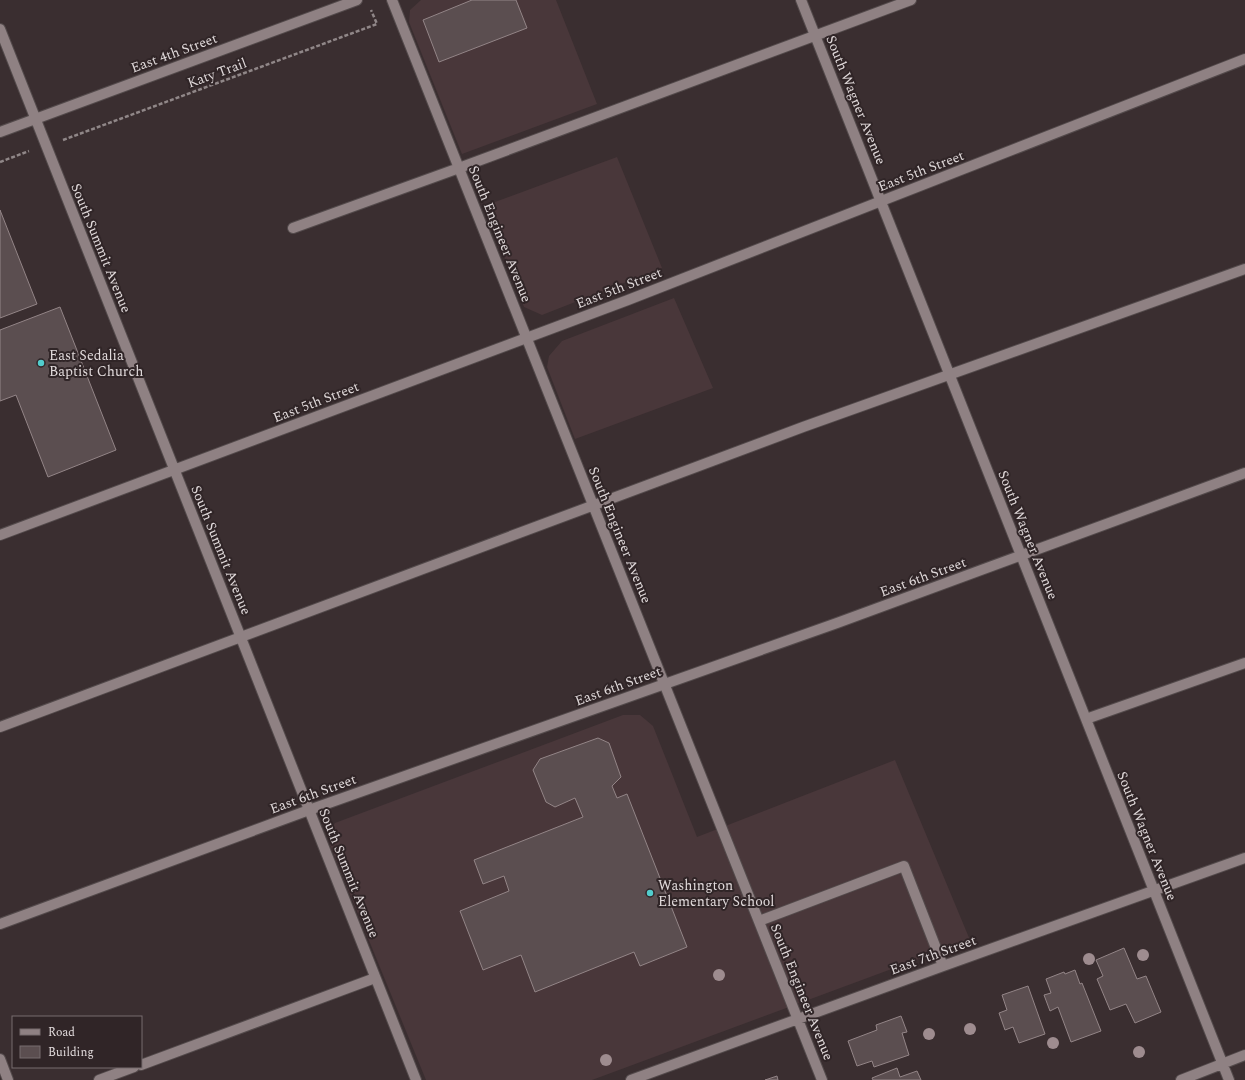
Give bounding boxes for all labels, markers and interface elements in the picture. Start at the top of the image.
street label: East 4th Street [128,28,220,78]
street label: South Wagner Avenue [820,32,892,168]
street label: Katy Trail [184,53,250,93]
street label: East 5th Street [875,145,967,197]
street label: South Engineer Avenue [463,162,537,306]
street label: South Summit Avenue [65,180,137,316]
street label: East 5th Street [573,262,665,314]
place label: East Sedalia Baptist Church [49,345,143,382]
marker: East Sedalia Baptist Church [36,358,46,368]
street label: East 5th Street [270,376,362,428]
street label: South Engineer Avenue [583,463,657,607]
street label: South Wagner Avenue [992,467,1064,603]
street label: South Summit Avenue [185,482,257,618]
street label: East 6th Street [877,552,969,602]
street label: East 6th Street [572,661,664,711]
street label: South Wagner Avenue [1111,768,1183,904]
street label: East 6th Street [267,769,359,819]
street label: South Summit Avenue [313,805,385,941]
place label: Washington Elementary School [658,875,774,912]
marker: Washington Elementary School [645,888,655,898]
street label: South Engineer Avenue [765,920,839,1064]
street label: East 7th Street [887,930,979,980]
legend [12,1016,142,1068]
text: Road [48,1023,75,1042]
text: Building [48,1043,94,1062]

